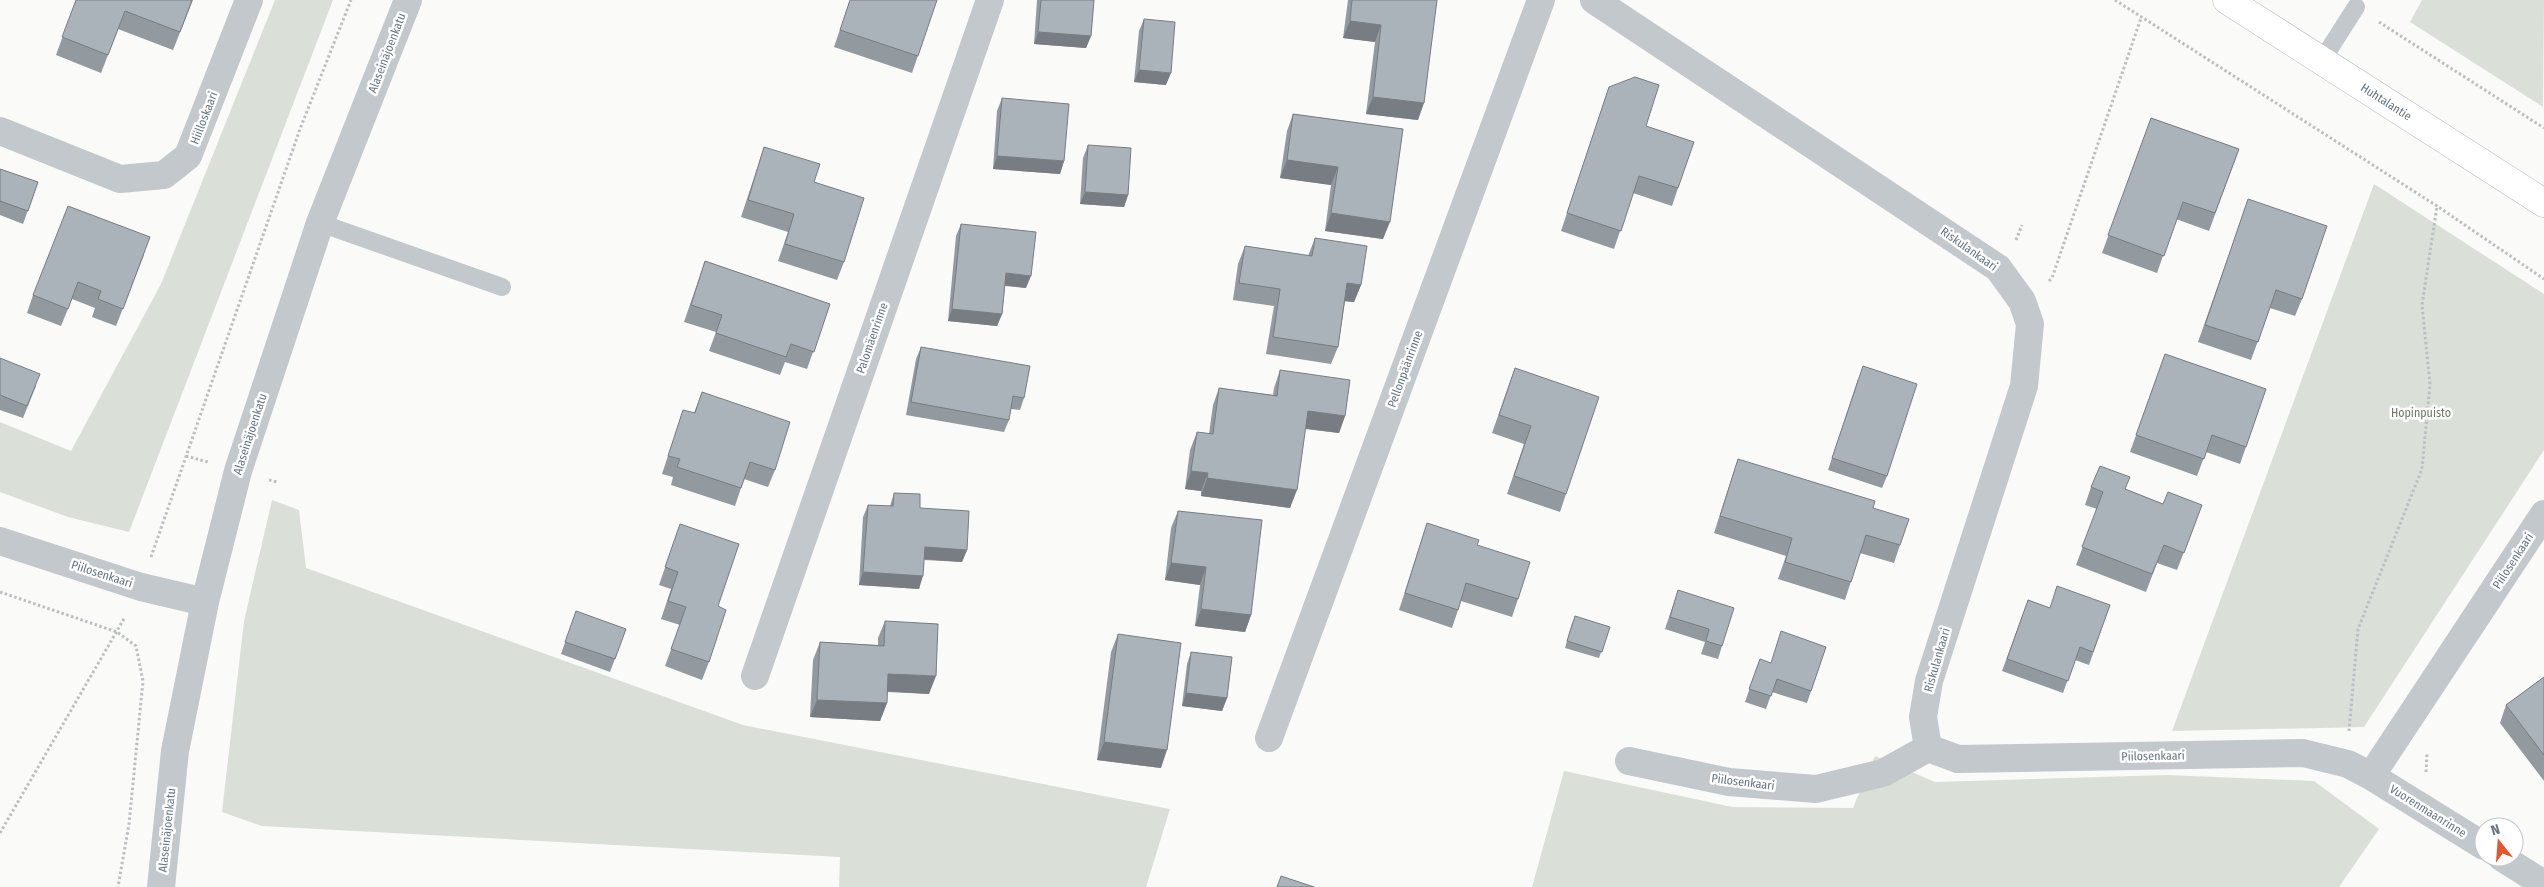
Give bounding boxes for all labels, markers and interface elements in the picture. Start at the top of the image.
street label: Alaseinäjoenkatu [365,11,409,95]
street label: Huhtalantie [2358,80,2414,123]
street label: Hiilloskaari [188,90,220,146]
street label: Riskulankaari [1938,224,2000,274]
street label: Palomäenrinne [853,301,891,375]
street label: Pellonpäänrinne [1385,329,1425,409]
street label: Alaseinäjoenkatu [230,392,270,476]
park label: Hopinpuisto [2391,406,2451,420]
street label: Piilosenkaari [2490,531,2536,591]
street label: Piilosenkaari [70,558,134,590]
street label: Riskulankaari [1921,626,1953,694]
street label: Piilosenkaari [2121,748,2185,764]
street label: Piilosenkaari [1711,771,1775,793]
street label: Vuorenmaanrinne [2387,782,2469,840]
street label: Alaseinäjoenkatu [156,787,178,873]
north arrow [2474,817,2524,867]
text: N [2489,821,2502,839]

